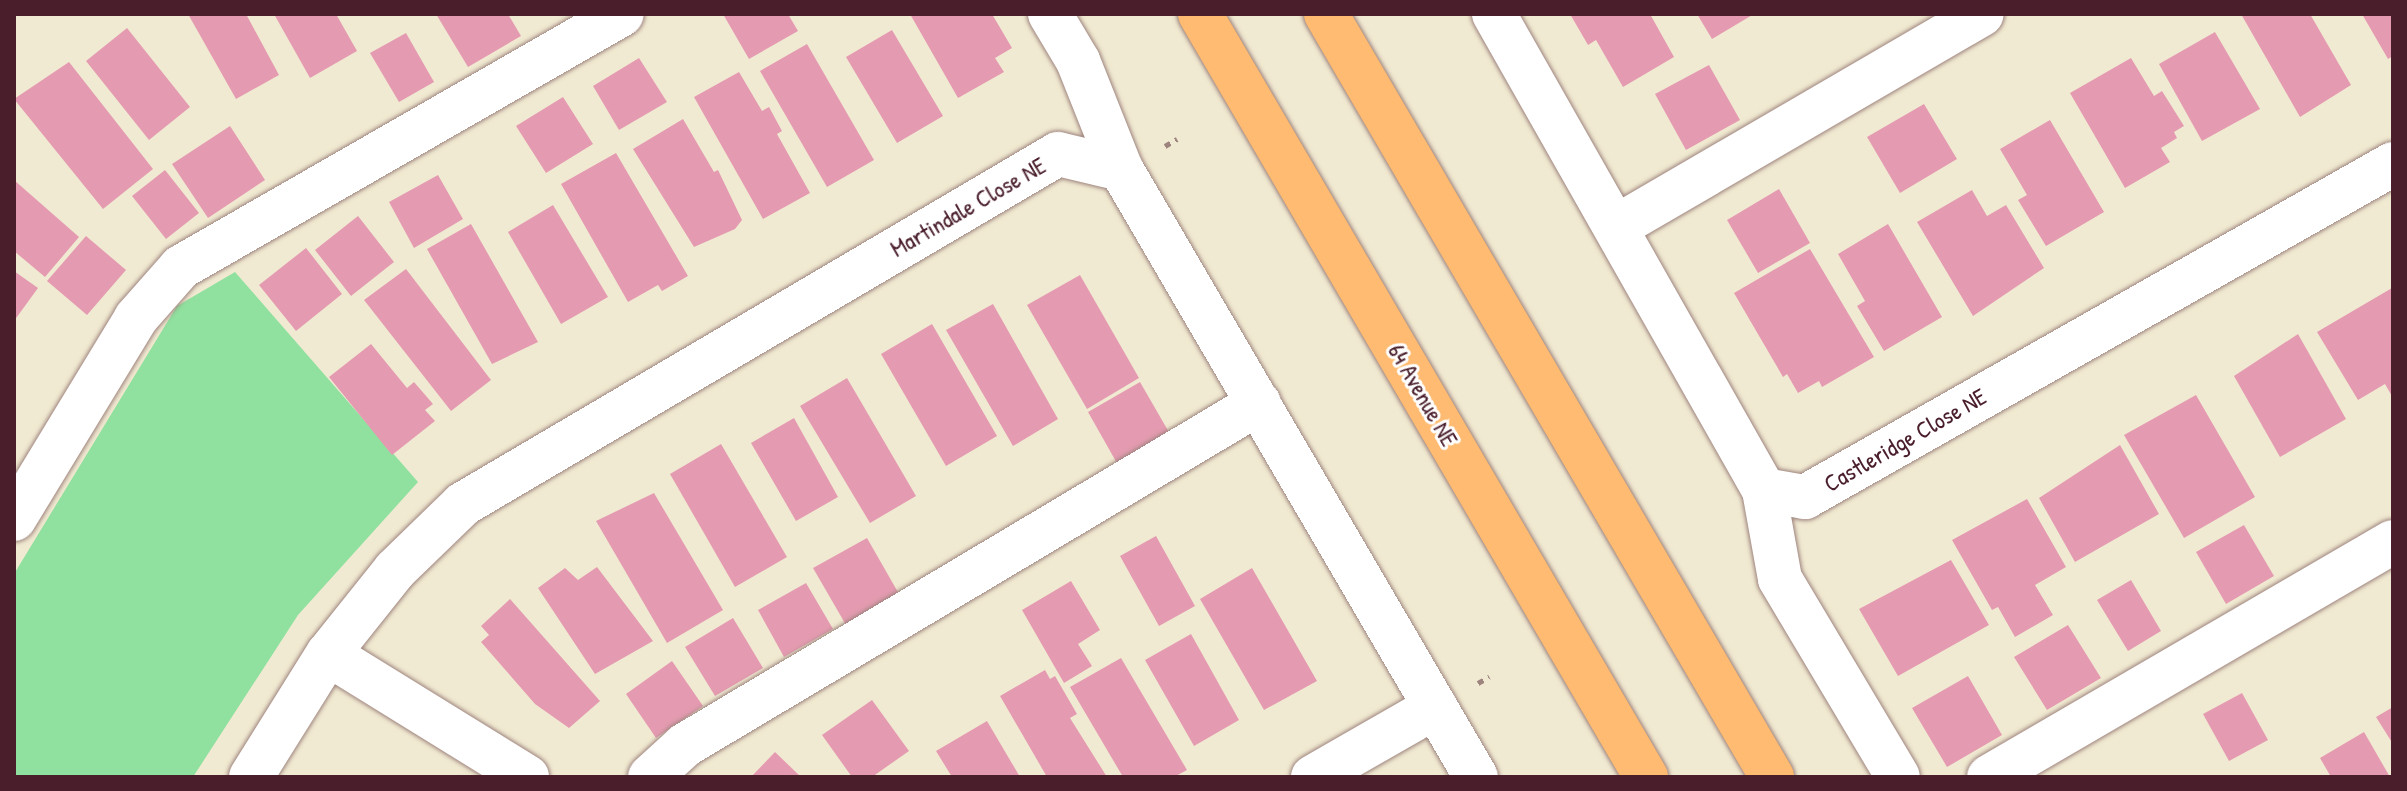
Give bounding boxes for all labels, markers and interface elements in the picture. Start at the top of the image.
street label: Martindale Close NE [885,151,1051,263]
street label: 64 Avenue NE [1382,338,1464,452]
street label: Castleridge Close NE [1819,382,1991,498]

